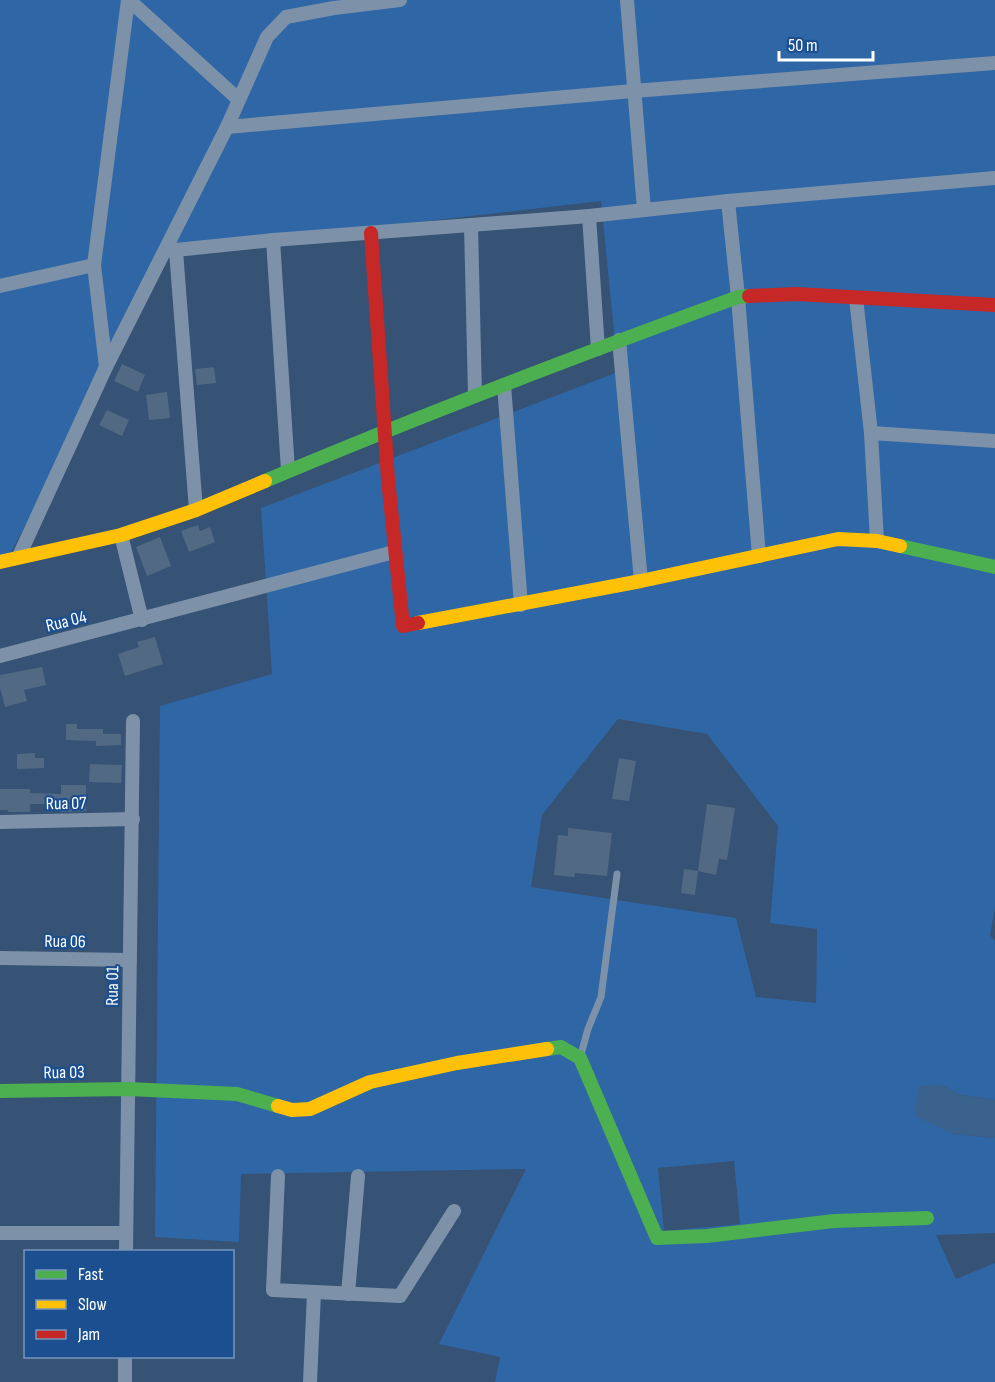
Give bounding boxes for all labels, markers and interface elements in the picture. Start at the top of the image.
scale bar [779,24,874,62]
text: 50 m [788,35,818,56]
street label: Rua 04 [44,606,89,637]
street label: Rua 07 [45,793,87,814]
street label: Rua 06 [44,931,86,952]
street label: Rua 01 [102,965,123,1006]
street label: Rua 03 [43,1062,85,1083]
legend [24,1250,234,1358]
text: Fast [78,1264,104,1285]
text: Slow [78,1294,107,1315]
text: Jam [77,1324,100,1345]

